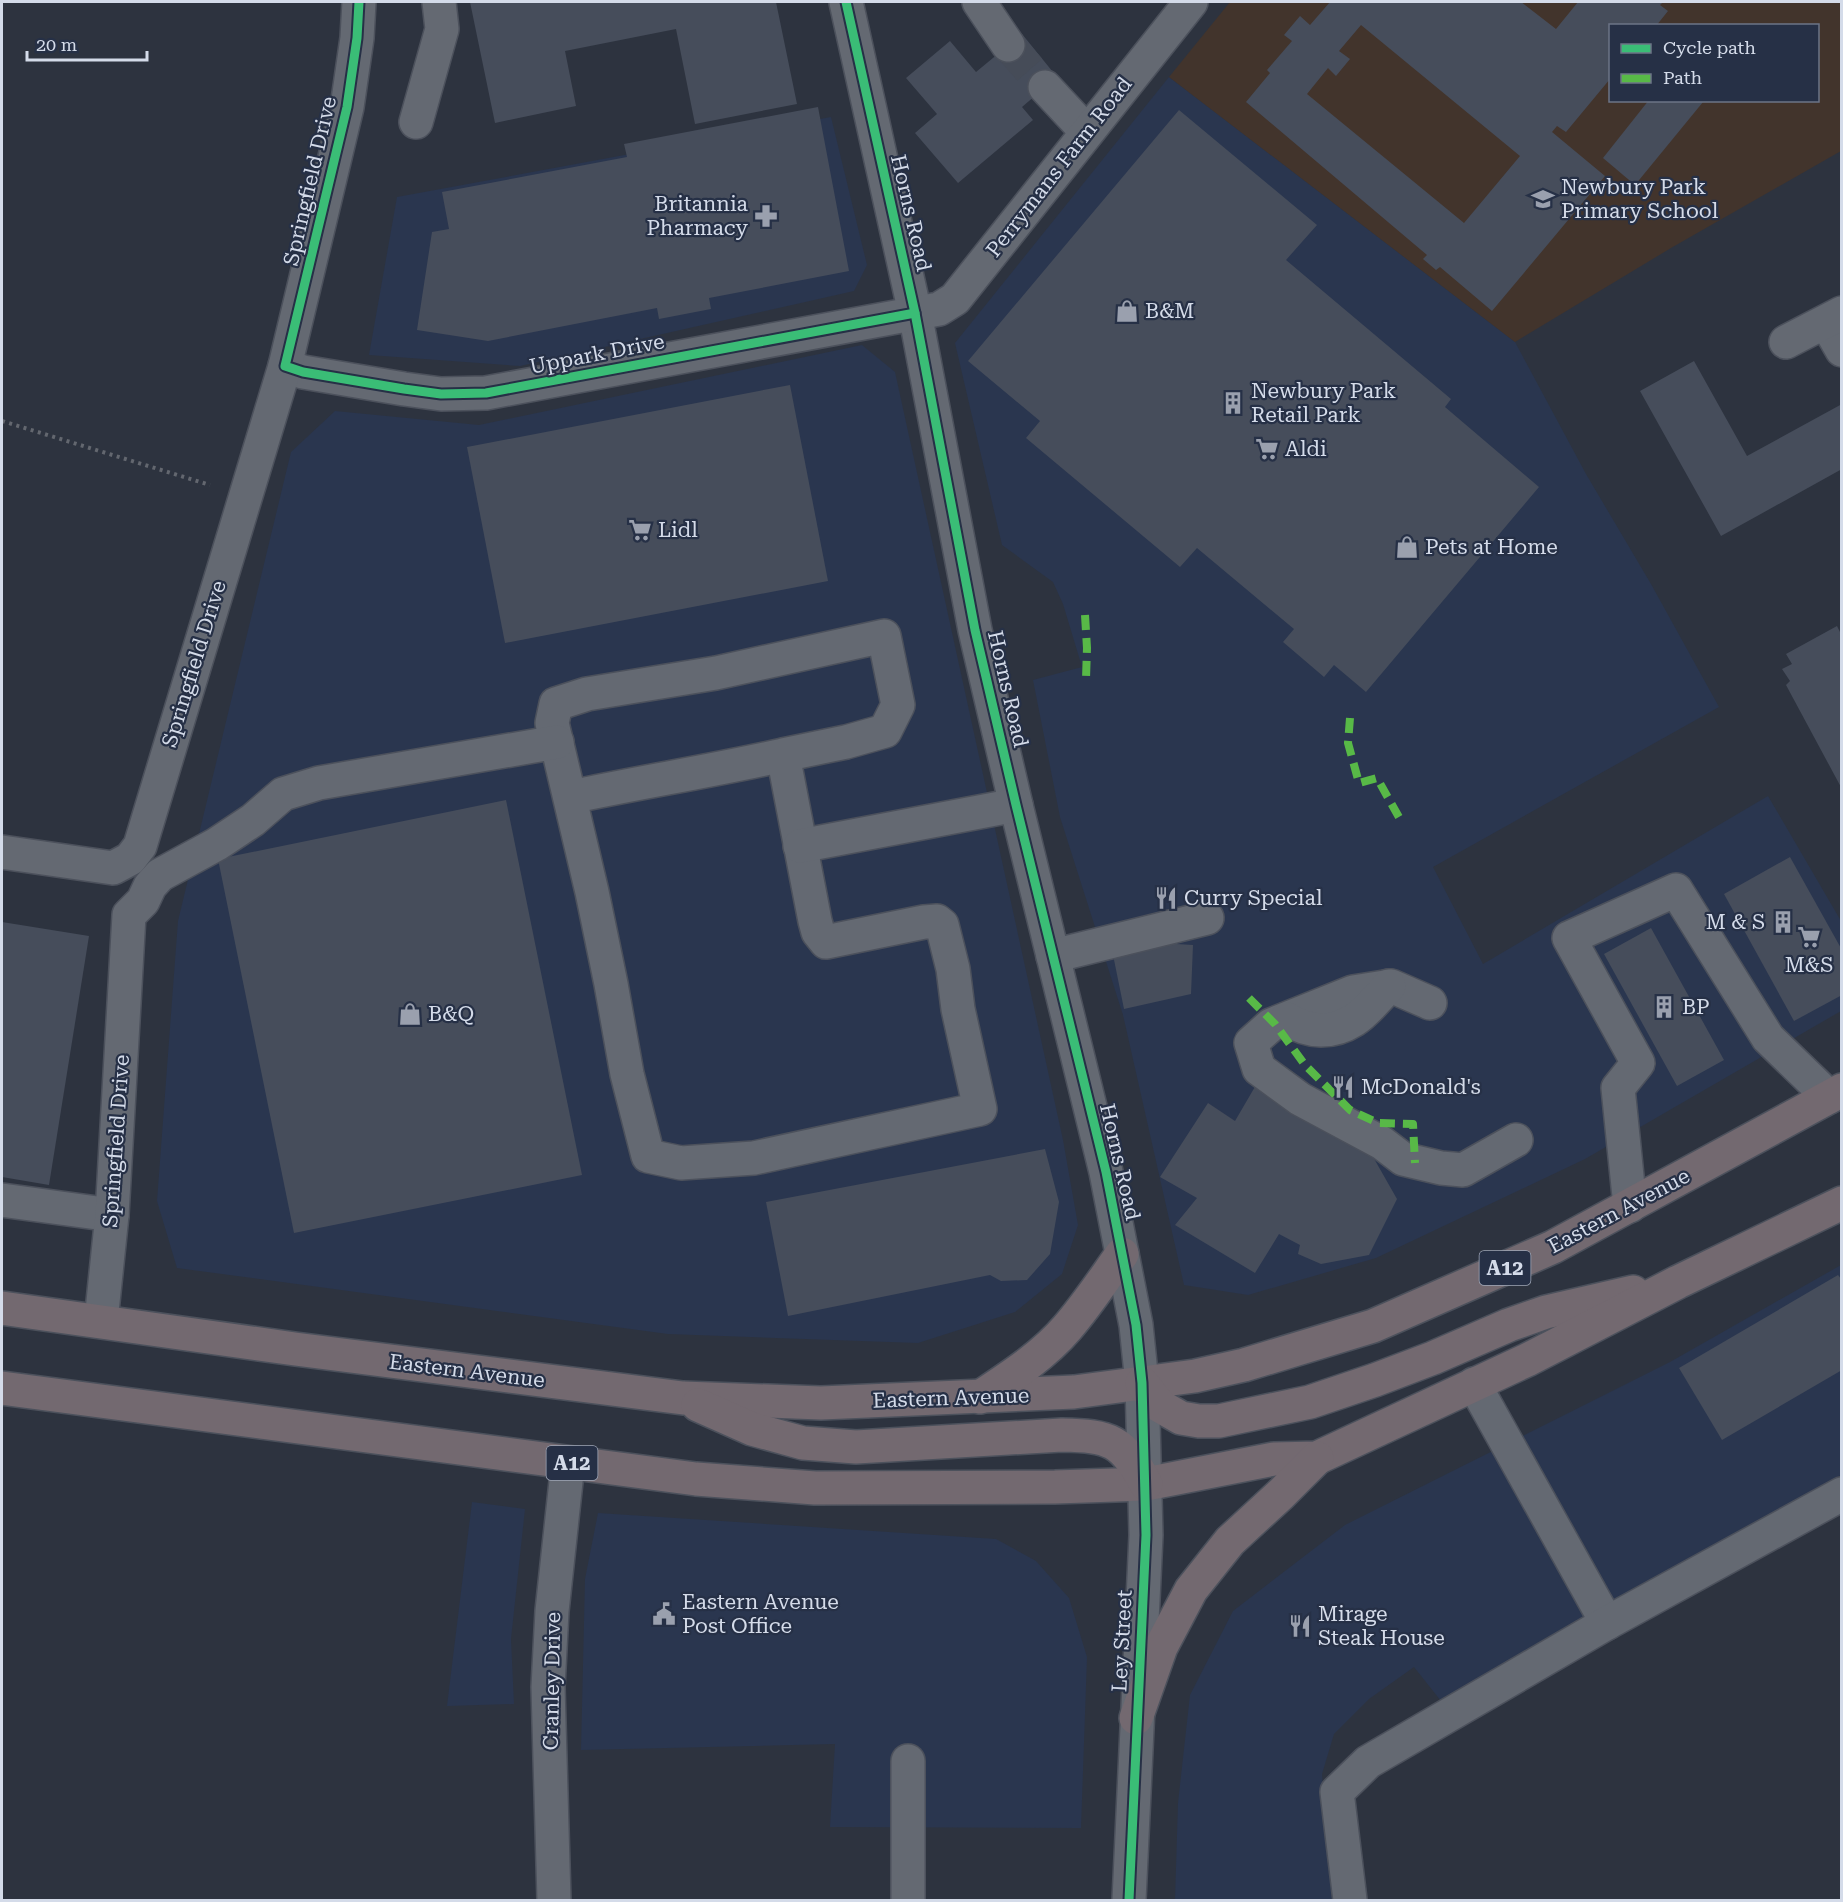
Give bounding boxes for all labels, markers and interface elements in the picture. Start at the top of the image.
scale bar [27,24,147,62]
legend [1609,24,1819,102]
text: 20 m [36,34,77,55]
text: Cycle path [1663,37,1756,58]
text: Path [1663,67,1702,88]
street label: Perrymans Farm Road [981,72,1137,262]
street label: Springfield Drive [279,94,341,268]
street label: Horns Road [886,152,936,274]
place label: Newbury Park Primary School [1561,175,1719,223]
school or university icon: Newbury Park Primary School [1530,186,1556,212]
place label: Britannia Pharmacy [646,192,749,240]
pharmacy icon: Britannia Pharmacy [753,203,779,229]
shop icon: B&M [1114,298,1140,324]
place label: B&M [1145,299,1194,323]
street label: Uppark Drive [527,329,667,379]
place label: Newbury Park Retail Park [1251,379,1396,427]
building icon: Newbury Park Retail Park [1220,390,1246,416]
supermarket icon: Aldi [1254,436,1280,462]
place label: Aldi [1285,437,1327,461]
supermarket icon: Lidl [627,517,653,543]
place label: Lidl [658,518,698,542]
shop icon: Pets at Home [1394,534,1420,560]
place label: Pets at Home [1425,535,1558,559]
street label: Springfield Drive [157,578,231,750]
street label: Horns Road [983,628,1033,750]
restaurant icon: Curry Special [1153,885,1179,911]
place label: Curry Special [1184,886,1323,910]
building icon: M & S [1770,909,1796,935]
place label: M & S [1706,910,1765,934]
supermarket icon: M&S [1796,924,1822,950]
place label: M&S [1785,953,1833,977]
building icon: BP [1651,994,1677,1020]
place label: BP [1682,995,1710,1019]
shop icon: B&Q [397,1001,423,1027]
place label: B&Q [428,1002,474,1026]
street label: Springfield Drive [98,1054,134,1228]
restaurant icon: McDonald's [1330,1074,1356,1100]
place label: McDonald's [1361,1075,1481,1099]
street label: Horns Road [1095,1101,1145,1223]
street label: Eastern Avenue [1544,1164,1694,1258]
road number: A12 [1480,1251,1530,1285]
street label: Eastern Avenue [388,1350,546,1392]
street label: Eastern Avenue [872,1383,1030,1413]
road number: A12 [546,1446,598,1480]
street label: Ley Street [1107,1589,1137,1693]
place label: Eastern Avenue Post Office [682,1590,839,1638]
public building icon: Eastern Avenue Post Office [651,1601,677,1627]
place label: Mirage Steak House [1318,1602,1445,1650]
street label: Cranley Drive [539,1612,565,1750]
restaurant icon: Mirage Steak House [1287,1613,1313,1639]

